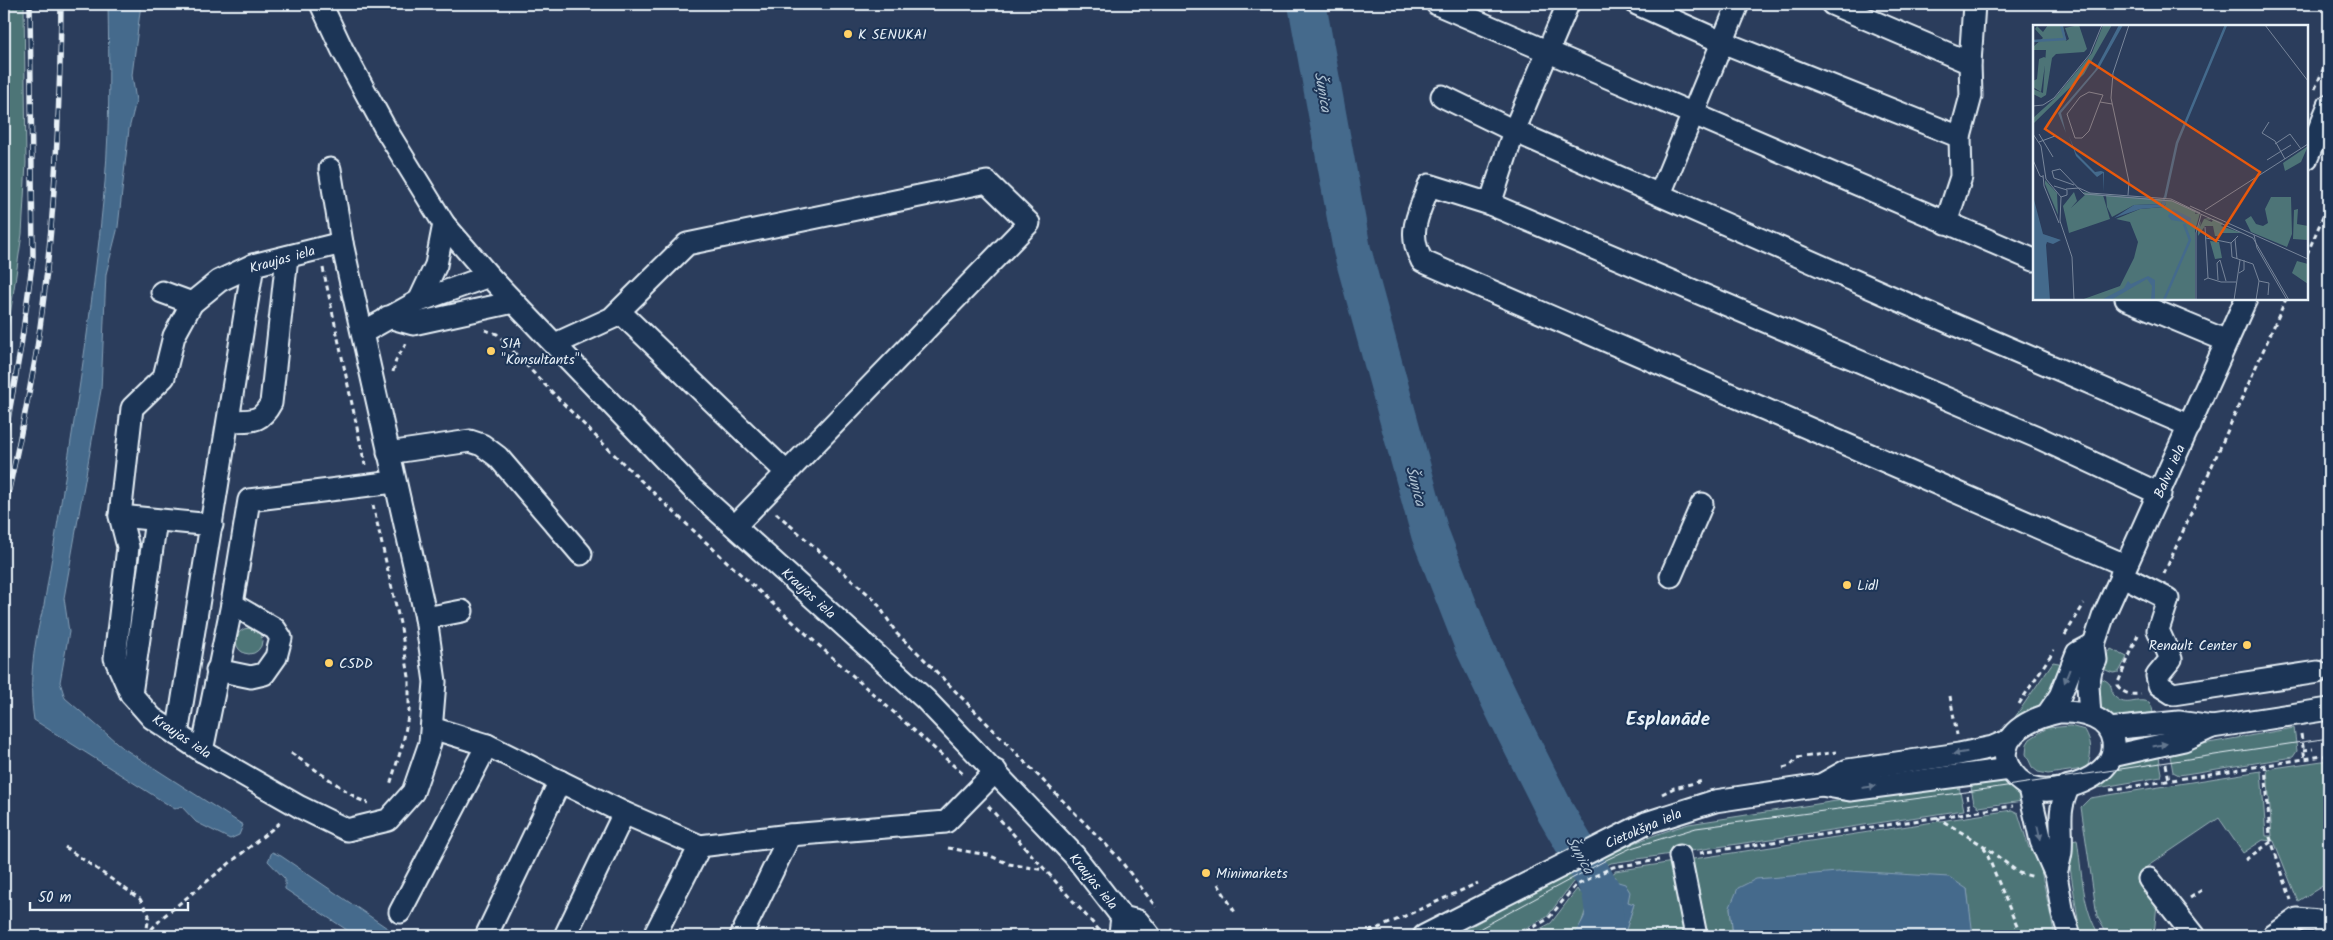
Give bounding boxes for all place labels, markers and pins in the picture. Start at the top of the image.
place label: K SENUKAI [858,24,927,46]
marker: K SENUKAI [842,28,854,40]
place label: SIA "Konsultants" [501,333,580,371]
marker: SIA "Konsultants" [485,345,497,357]
place label: Lidl [1857,575,1879,597]
marker: Lidl [1841,579,1853,591]
place label: Renault Center [2149,635,2238,657]
marker: Renault Center [2241,639,2253,651]
place label: CSDD [339,653,373,675]
marker: CSDD [323,657,335,669]
place label: Minimarkets [1216,863,1288,885]
marker: Minimarkets [1200,867,1212,879]

